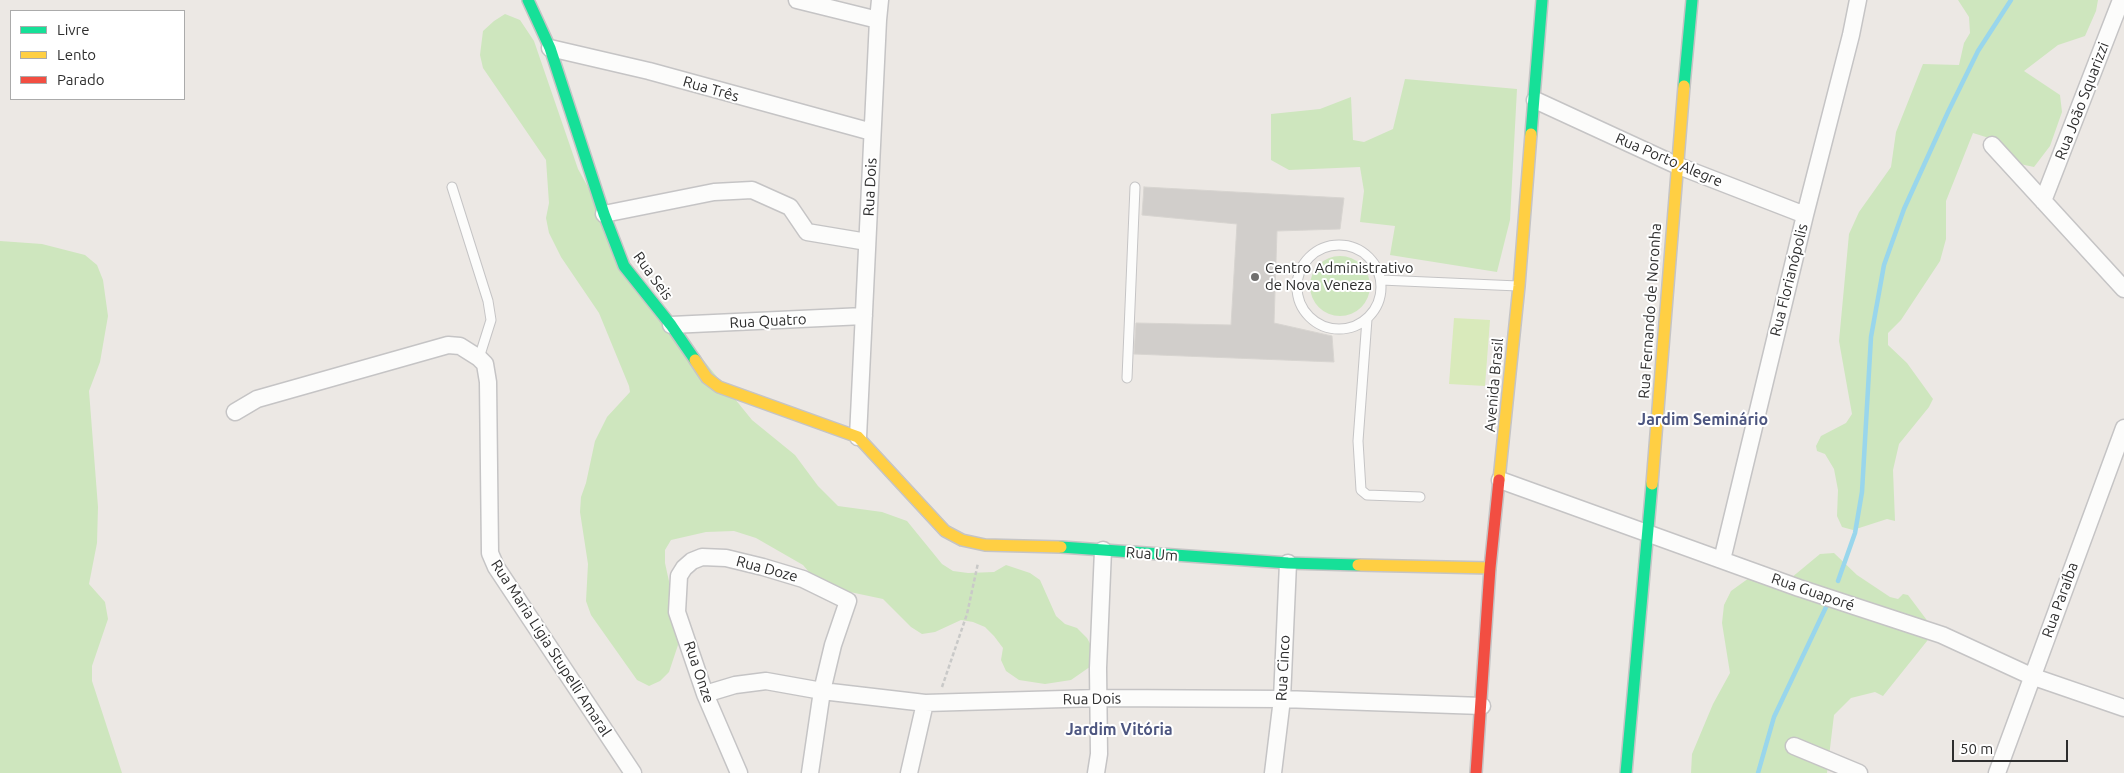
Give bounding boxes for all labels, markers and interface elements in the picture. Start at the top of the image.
legend [10,10,185,100]
text: Livre [57,21,90,38]
street label: Rua João Squarizzi [2051,40,2113,162]
text: Lento [57,46,96,63]
text: Parado [57,71,104,88]
street label: Rua Três [681,72,741,106]
street label: Rua Porto Alegre [1613,129,1725,191]
street label: Rua Dois [859,157,881,217]
street label: Rua Florianópolis [1766,222,1812,338]
street label: Rua Fernando de Noronha [1635,223,1665,399]
street label: Rua Seis [629,248,677,304]
place label: Centro Administrativo de Nova Veneza [1265,259,1413,294]
marker: Centro Administrativo de Nova Veneza [1249,271,1261,283]
street label: Rua Quatro [729,310,807,332]
street label: Avenida Brasil [1481,337,1507,433]
district label: Jardim Seminário [1638,410,1768,430]
street label: Rua Um [1125,543,1179,565]
street label: Rua Doze [734,552,800,586]
street label: Rua Maria Ligia Stupelli Amaral [487,556,615,740]
street label: Rua Paraíba [2038,560,2082,640]
street label: Rua Guaporé [1769,569,1857,615]
street label: Rua Cinco [1272,634,1294,702]
street label: Rua Onze [680,639,718,705]
street label: Rua Dois [1063,689,1121,709]
district label: Jardim Vitória [1065,720,1173,740]
scale bar [1954,730,2070,762]
text: 50 m [1960,740,1993,757]

